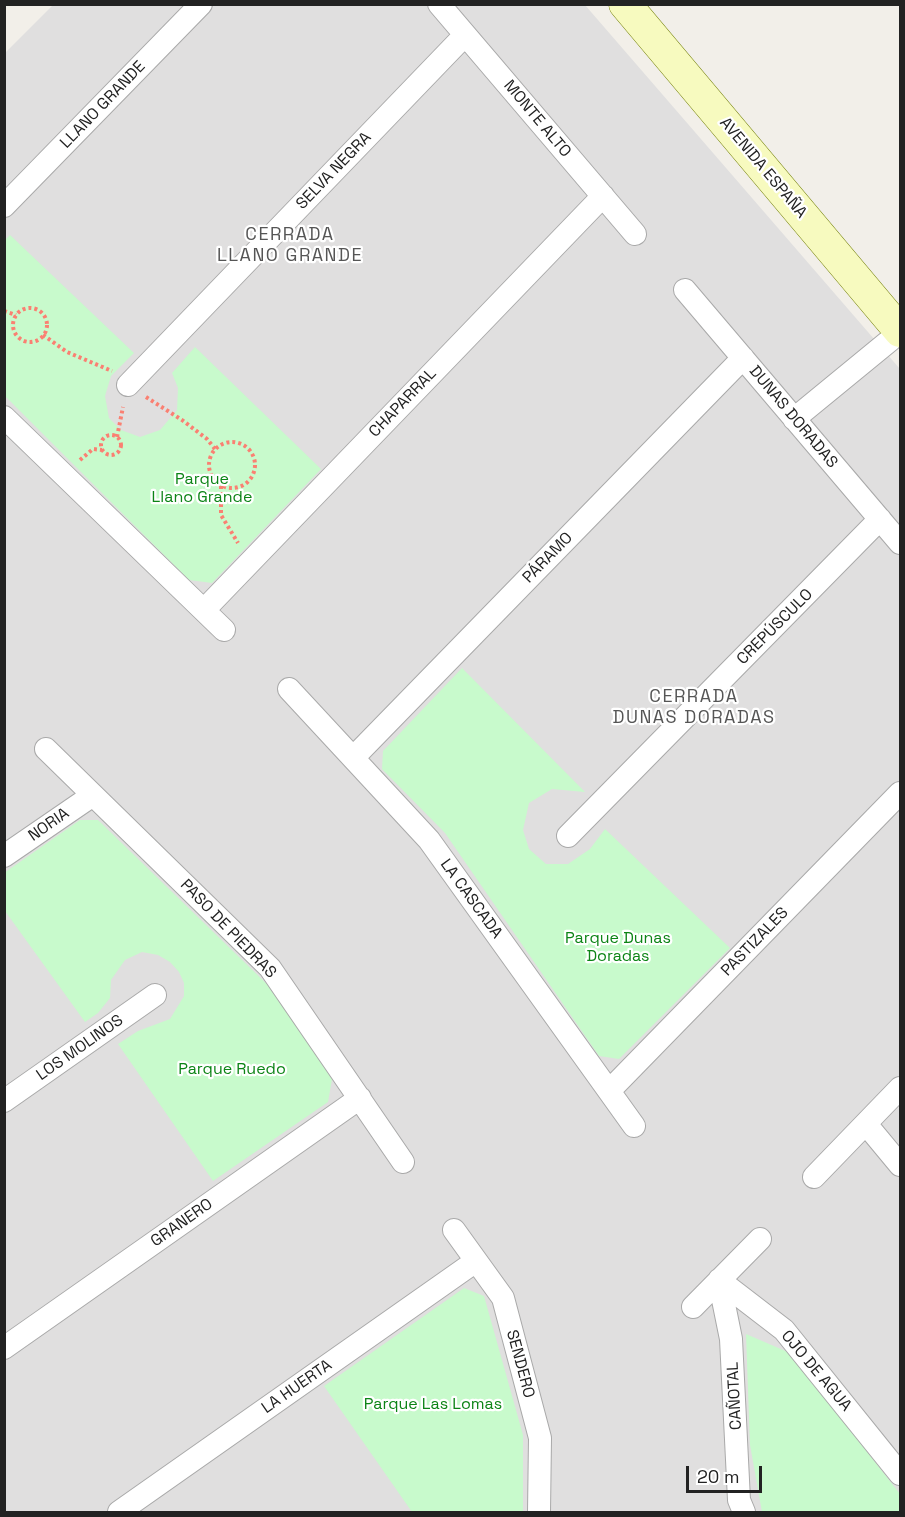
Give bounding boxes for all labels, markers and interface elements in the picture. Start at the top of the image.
street label: LLANO GRANDE [57,57,149,153]
street label: MONTE ALTO [499,77,575,161]
street label: AVENIDA ESPAÑA [715,114,811,222]
street label: SELVA NEGRA [292,128,376,214]
district label: CERRADA LLANO GRANDE [217,224,363,266]
street label: DUNAS DORADAS [745,362,841,472]
street label: CHAPARRAL [365,364,441,442]
park label: Parque Llano Grande [152,470,252,508]
street label: PÁRAMO [519,528,577,588]
street label: CREPÚSCULO [733,585,817,669]
district label: CERRADA DUNAS DORADAS [612,686,776,728]
street label: NORIA [25,804,73,846]
street label: LA CASCADA [436,855,506,943]
street label: PASO DE PIEDRAS [176,876,280,982]
street label: PASTIZALES [717,904,793,980]
park label: Parque Dunas Doradas [565,929,671,967]
street label: LOS MOLINOS [33,1011,127,1085]
park label: Parque Ruedo [178,1060,286,1080]
street label: GRANERO [147,1195,217,1251]
street label: OJO DE AGUA [777,1327,855,1415]
street label: SENDERO [502,1328,538,1400]
street label: LA HUERTA [258,1356,336,1418]
street label: CAÑOTAL [724,1361,746,1431]
park label: Parque Las Lomas [364,1395,502,1415]
scale bar [689,1454,766,1492]
text: 20 m [697,1465,740,1488]

